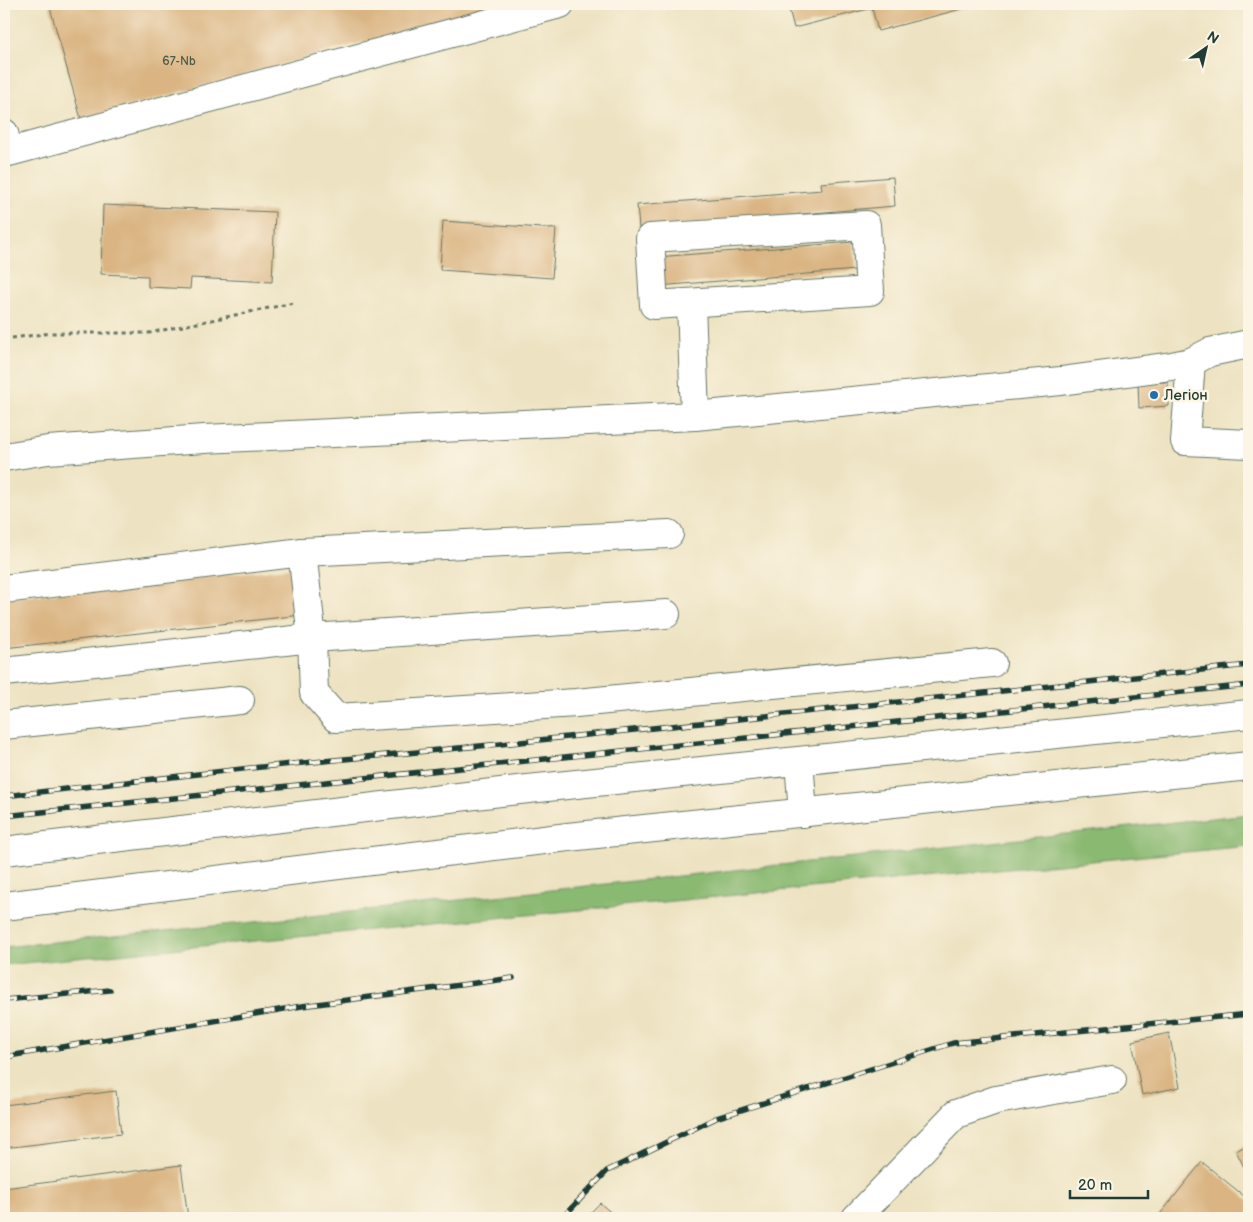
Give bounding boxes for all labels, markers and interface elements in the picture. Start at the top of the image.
north arrow [1180,22,1230,72]
text: N [1204,28,1222,48]
house number: 67-Nb [162,54,196,69]
place label: Легіон [1163,386,1208,405]
marker: Легіон [1148,389,1160,401]
scale bar [1070,1167,1148,1199]
text: 20 m [1078,1176,1112,1195]

